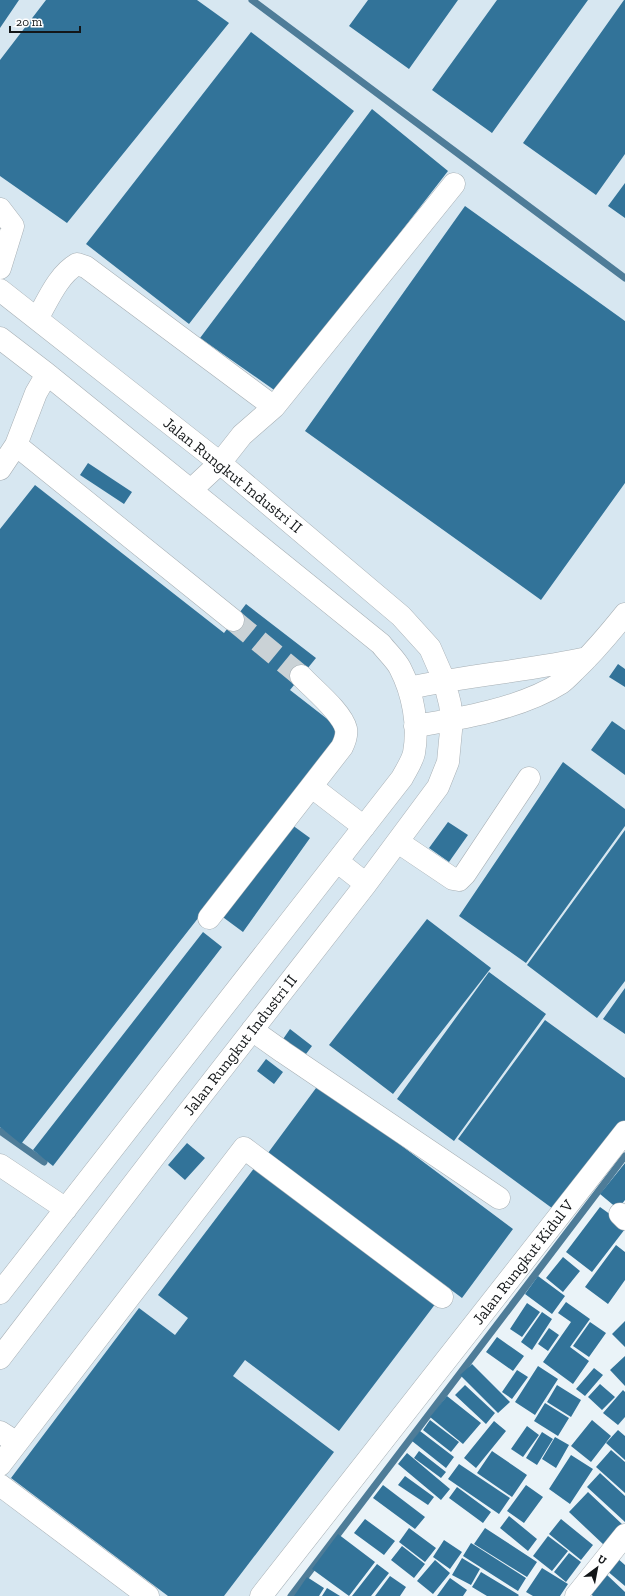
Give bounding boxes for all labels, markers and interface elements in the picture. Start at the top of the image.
scale bar [10,8,80,34]
text: 20 m [16,15,43,29]
street label: Jalan Rungkut Industri II [160,413,306,537]
street label: Jalan Rungkut Industri II [179,971,301,1119]
street label: Jalan Rungkut Kidul V [468,1195,578,1328]
north arrow [577,1548,617,1588]
text: U [595,1552,609,1568]

